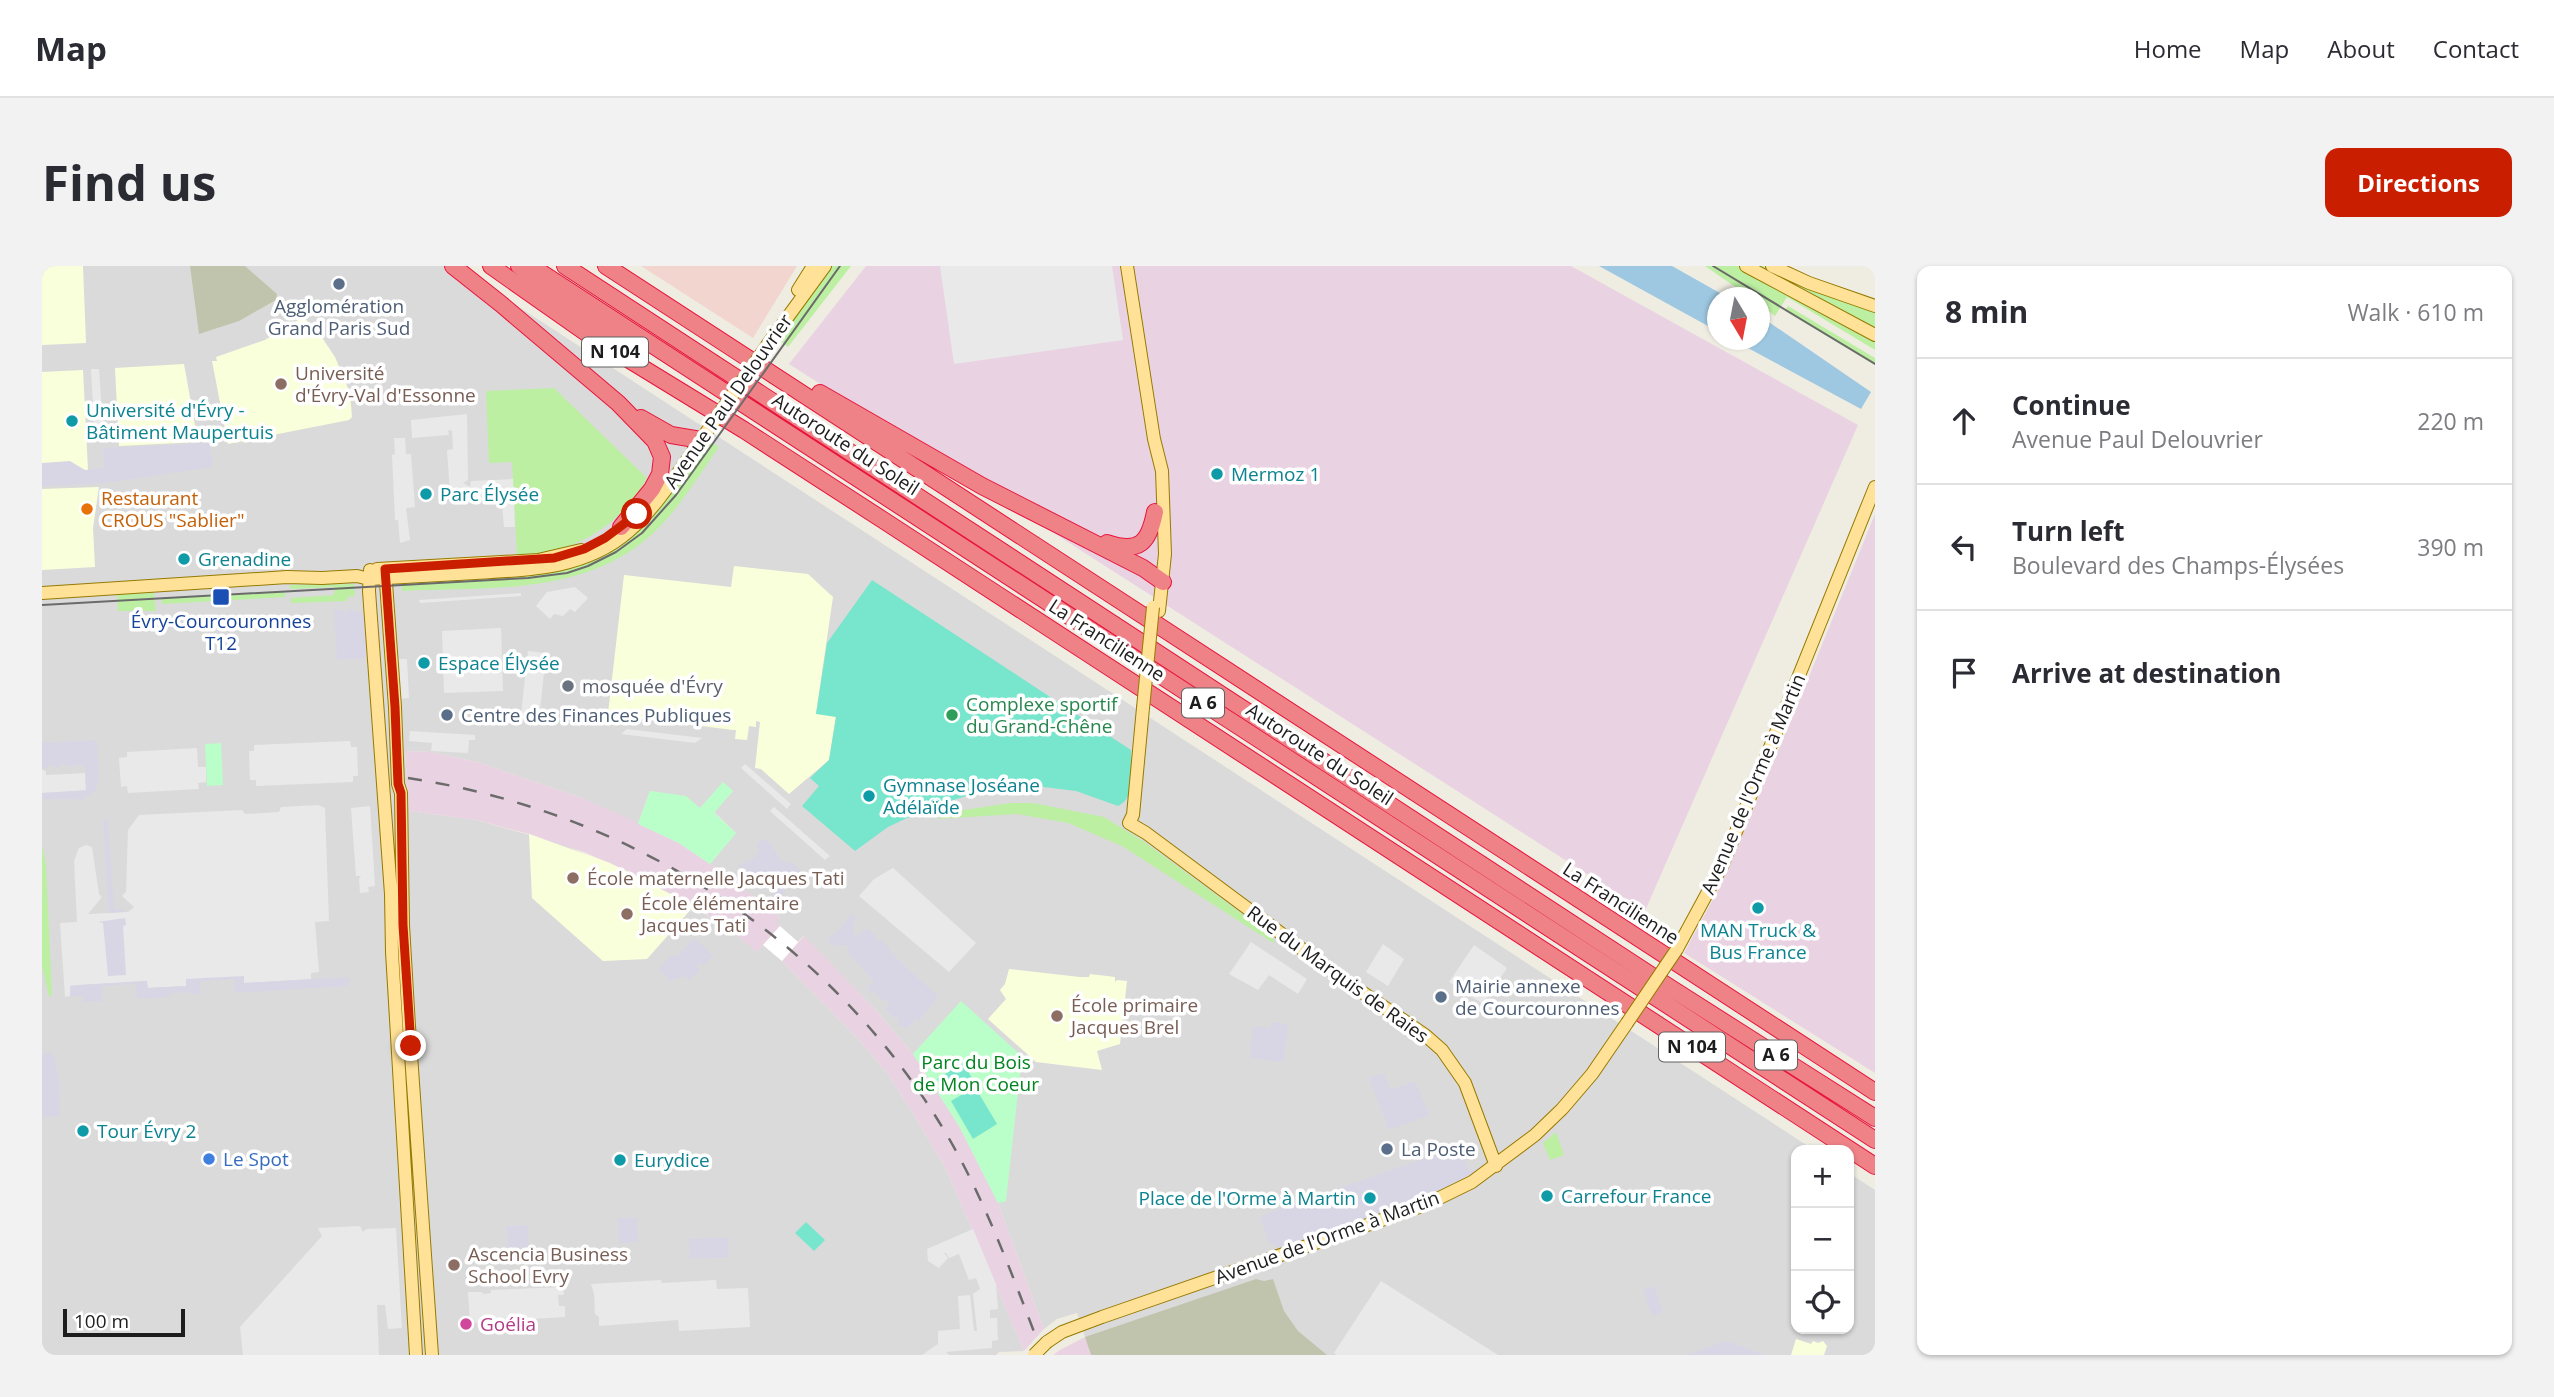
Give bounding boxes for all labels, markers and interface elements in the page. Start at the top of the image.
text: Map [35,26,107,71]
text: Home [2134,32,2202,65]
text: Map [2240,32,2289,65]
text: About [2327,32,2395,65]
text: Contact [2433,32,2519,65]
button: Directions [2325,148,2512,217]
text: Find us [42,149,216,215]
marker: Agglomération Grand Paris Sud [331,276,347,292]
north arrow [1707,287,1770,350]
text: 8 min [1945,291,2028,332]
place label: Agglomération Grand Paris Sud [268,293,410,341]
text: Walk · 610 m [2347,296,2484,328]
street label: Avenue Paul Delouvrier [658,308,798,493]
road number: N 104 [582,338,648,366]
place label: Université d'Évry-Val d'Essonne [295,360,476,408]
marker: Université d'Évry-Val d'Essonne [273,376,289,392]
street label: Autoroute du Soleil [768,387,924,501]
text: Continue [2012,387,2131,423]
place label: Université d'Évry - Bâtiment Maupertuis [86,397,274,445]
icon: ahead [1945,402,1983,440]
text: 220 m [2417,405,2484,437]
marker: Université d'Évry - Bâtiment Maupertuis [64,413,80,429]
text: Avenue Paul Delouvrier [2012,423,2263,455]
place label: Mermoz 1 [1231,461,1320,487]
marker: Mermoz 1 [1209,466,1225,482]
place label: Parc Élysée [440,481,539,507]
place label: Restaurant CROUS "Sablier" [101,485,244,533]
marker: Parc Élysée [418,486,434,502]
route start [621,498,652,529]
marker: Restaurant CROUS "Sablier" [79,501,95,517]
text: Turn left [2012,513,2124,549]
icon: left [1945,528,1983,566]
text: 390 m [2417,531,2484,563]
place label: Grenadine [198,546,291,572]
text: Boulevard des Champs-Élysées [2012,549,2344,581]
marker: Grenadine [176,551,192,567]
marker: Évry-Courcouronnes T12 [211,587,231,607]
street label: La Francilienne [1044,593,1170,687]
place label: Évry-Courcouronnes T12 [131,608,311,656]
place label: Espace Élysée [438,650,560,676]
icon: arrive [1945,654,1983,692]
marker: Espace Élysée [416,655,432,671]
text: Arrive at destination [2012,655,2281,691]
street label: Avenue de l'Orme à Martin [1695,670,1811,898]
place label: mosquée d'Évry [582,673,723,699]
marker: mosquée d'Évry [560,678,576,694]
road number: A 6 [1182,688,1224,718]
place label: Complexe sportif du Grand-Chêne [966,691,1119,739]
street label: Autoroute du Soleil [1242,697,1398,811]
place label: Centre des Finances Publiques [461,702,731,728]
marker: Centre des Finances Publiques [439,707,455,723]
marker: Complexe sportif du Grand-Chêne [944,707,960,723]
place label: Gymnase Joséane Adélaïde [883,772,1040,820]
marker: Gymnase Joséane Adélaïde [861,788,877,804]
street label: La Francilienne [1558,856,1684,950]
place label: École maternelle Jacques Tati [587,865,845,891]
marker: École maternelle Jacques Tati [565,870,581,886]
place label: École élémentaire Jacques Tati [639,890,799,938]
street label: Rue du Marquis de Raies [1242,899,1434,1049]
marker: MAN Truck & Bus France [1750,900,1766,916]
marker: École élémentaire Jacques Tati [619,906,635,922]
place label: MAN Truck & Bus France [1700,917,1816,965]
place label: Mairie annexe de Courcouronnes [1455,973,1619,1021]
marker: Mairie annexe de Courcouronnes [1433,989,1449,1005]
place label: École primaire Jacques Brel [1069,992,1198,1040]
marker: École primaire Jacques Brel [1049,1008,1065,1024]
route end [395,1030,426,1061]
road number: N 104 [1659,1032,1725,1062]
road number: A 6 [1755,1040,1797,1070]
park label: Parc du Bois de Mon Coeur [913,1049,1039,1097]
place label: Tour Évry 2 [97,1118,196,1144]
marker: Tour Évry 2 [75,1123,91,1139]
place label: La Poste [1401,1136,1476,1162]
marker: La Poste [1379,1141,1395,1157]
map controls [1791,1145,1854,1334]
button: + [1791,1145,1854,1208]
place label: Le Spot [223,1146,289,1172]
place label: Eurydice [634,1147,710,1173]
marker: Le Spot [201,1151,217,1167]
marker: Eurydice [612,1152,628,1168]
place label: Carrefour France [1561,1183,1711,1209]
street label: Avenue de l'Orme à Martin [1211,1184,1443,1290]
place label: Place de l'Orme à Martin [1138,1185,1356,1211]
marker: Carrefour France [1539,1188,1555,1204]
marker: Place de l'Orme à Martin [1362,1190,1378,1206]
button: − [1791,1208,1854,1271]
place label: Ascencia Business School Evry [468,1241,628,1289]
marker: Ascencia Business School Evry [446,1257,462,1273]
button: locate [1791,1271,1854,1334]
scale bar [63,1306,186,1338]
text: 100 m [74,1308,129,1334]
place label: Goélia [480,1311,536,1337]
marker: Goélia [458,1316,474,1332]

